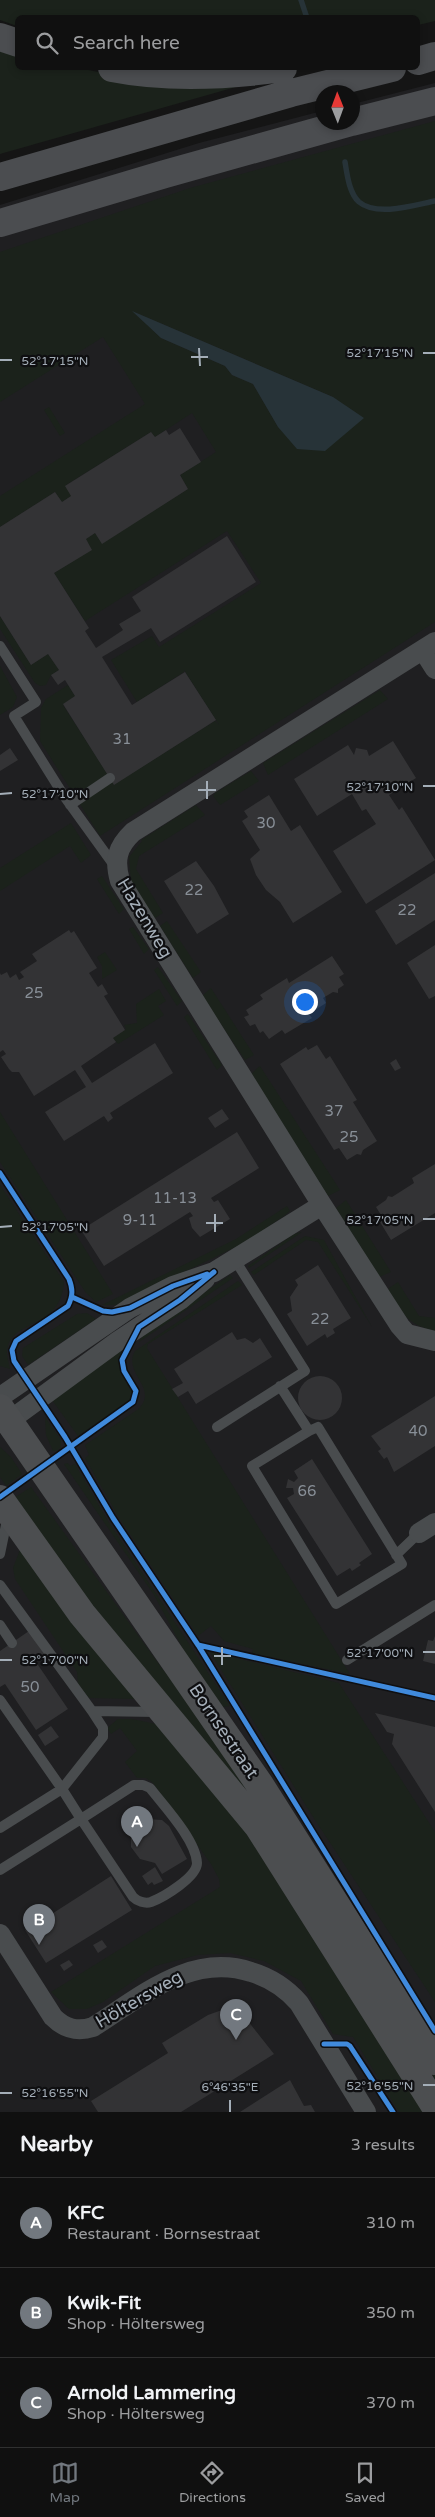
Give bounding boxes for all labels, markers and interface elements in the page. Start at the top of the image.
search box [15,15,420,70]
icon: search [33,29,61,57]
text: Search here [73,32,180,54]
north arrow [315,85,360,130]
text: 52°17'15"N [347,346,414,360]
text: 52°17'15"N [22,354,89,368]
house number: 31 [113,730,131,748]
text: 52°17'10"N [347,780,414,794]
text: 52°17'10"N [22,787,89,801]
house number: 30 [257,814,275,832]
street label: Hazenweg [113,874,177,962]
house number: 22 [185,881,203,899]
house number: 22 [398,901,416,919]
house number: 25 [25,984,43,1002]
your location [292,989,318,1015]
house number: 37 [325,1102,343,1120]
house number: 25 [340,1128,358,1146]
house number: 11-13 [153,1189,197,1207]
house number: 9-11 [123,1211,157,1229]
text: 52°17'05"N [347,1213,414,1227]
text: 52°17'05"N [22,1220,89,1234]
house number: 22 [311,1310,329,1328]
house number: 40 [409,1422,427,1440]
house number: 66 [298,1482,316,1500]
text: 52°17'00"N [347,1646,414,1660]
text: 52°17'00"N [22,1653,89,1667]
house number: 50 [21,1678,39,1696]
street label: Bornsestraat [184,1680,264,1783]
pin: A [121,1806,153,1847]
pin: B [23,1904,55,1945]
street label: Höltersweg [92,1965,186,2033]
pin: C [220,1999,252,2040]
text: 52°16'55"N [347,2079,414,2093]
text: 6°46'35"E [202,2080,259,2094]
text: 52°16'55"N [22,2086,89,2100]
text: Nearby [20,2132,93,2157]
text: 3 results [351,2135,415,2155]
text: KFC [67,2202,104,2224]
text: A [30,2213,42,2233]
text: 310 m [366,2213,415,2233]
text: Restaurant · Bornsestraat [67,2224,260,2244]
text: Kwik-Fit [67,2292,141,2314]
text: B [30,2303,42,2323]
text: 350 m [366,2303,415,2323]
text: Shop · Höltersweg [67,2314,205,2334]
text: Arnold Lammering [67,2382,236,2404]
text: C [30,2393,42,2413]
text: 370 m [366,2393,415,2413]
text: Shop · Höltersweg [67,2404,205,2424]
tab: Map [50,2459,80,2506]
tab: Directions [179,2459,246,2506]
tab: Saved [345,2459,385,2506]

